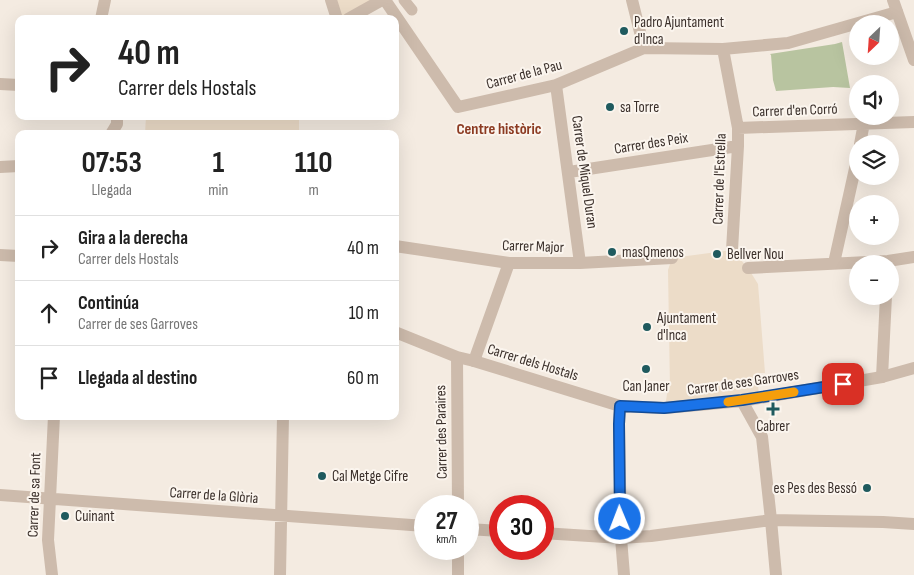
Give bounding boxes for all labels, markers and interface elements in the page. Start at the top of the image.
place label: Padro Ajuntament d'Inca [634,13,725,49]
north arrow [849,15,899,65]
map controls [849,15,899,305]
marker: Padro Ajuntament d'Inca [618,25,630,37]
text: 40 m [118,32,180,75]
icon: right [35,35,100,100]
street label: Carrer de la Pau [484,55,564,94]
text: Carrer dels Hostals [118,75,256,102]
button: sound [849,75,899,125]
place label: sa Torre [620,98,659,117]
street label: Carrer d'en Corró [752,100,838,121]
marker: sa Torre [604,101,616,113]
street label: Carrer de Miquel Duran [567,114,602,230]
district label: Centre històric [456,120,542,139]
street label: Carrer des Peix [613,128,690,159]
street label: Carrer de l'Estrella [708,133,731,225]
button: layers [849,135,899,185]
text: 07:53 [81,145,142,181]
text: 1 [212,145,224,181]
text: 110 [295,145,333,181]
text: Llegada [91,181,132,200]
text: min [208,181,228,200]
text: m [309,181,319,200]
button: + [849,195,899,245]
text: Gira a la derecha [78,227,188,250]
icon: right [35,234,63,262]
street label: Carrer Major [502,236,565,257]
text: 40 m [347,237,379,260]
place label: masQmenos [622,243,684,262]
place label: Bellver Nou [727,245,784,264]
marker: masQmenos [606,246,618,258]
marker: Bellver Nou [711,248,723,260]
text: Carrer dels Hostals [78,250,179,269]
button: − [849,255,899,305]
text: Continúa [78,292,139,315]
icon: ahead [35,299,63,327]
text: 10 m [349,302,379,325]
place label: Ajuntament d'Inca [656,309,717,345]
text: Carrer de ses Garroves [78,315,198,334]
marker: Ajuntament d'Inca [641,321,653,333]
street label: Carrer dels Hostals [485,340,581,385]
marker: Can Janer [640,363,652,375]
pin [822,363,864,405]
icon: arrive [35,364,63,392]
street label: Carrer de ses Garroves [686,365,800,400]
text: Llegada al destino [78,367,197,390]
text: 60 m [347,367,379,390]
icon: arrive [829,370,857,398]
place label: Can Janer [622,377,670,396]
street label: Carrer des Paraires [431,385,452,479]
marker: Cabrer [767,403,779,415]
place label: Cabrer [756,417,790,436]
street label: Carrer de sa Font [24,452,45,538]
place label: Cal Metge Cifre [332,467,408,486]
marker: Cal Metge Cifre [316,470,328,482]
place label: es Pes des Bessó [773,479,857,498]
marker: es Pes des Bessó [861,482,873,494]
street label: Carrer de la Glòria [169,483,259,508]
position arrow [593,492,645,544]
speed limit sign: 30 [489,495,554,560]
text: 27 [436,506,457,537]
place label: Cuinant [75,507,115,526]
marker: Cuinant [59,510,71,522]
text: km/h [436,532,457,547]

